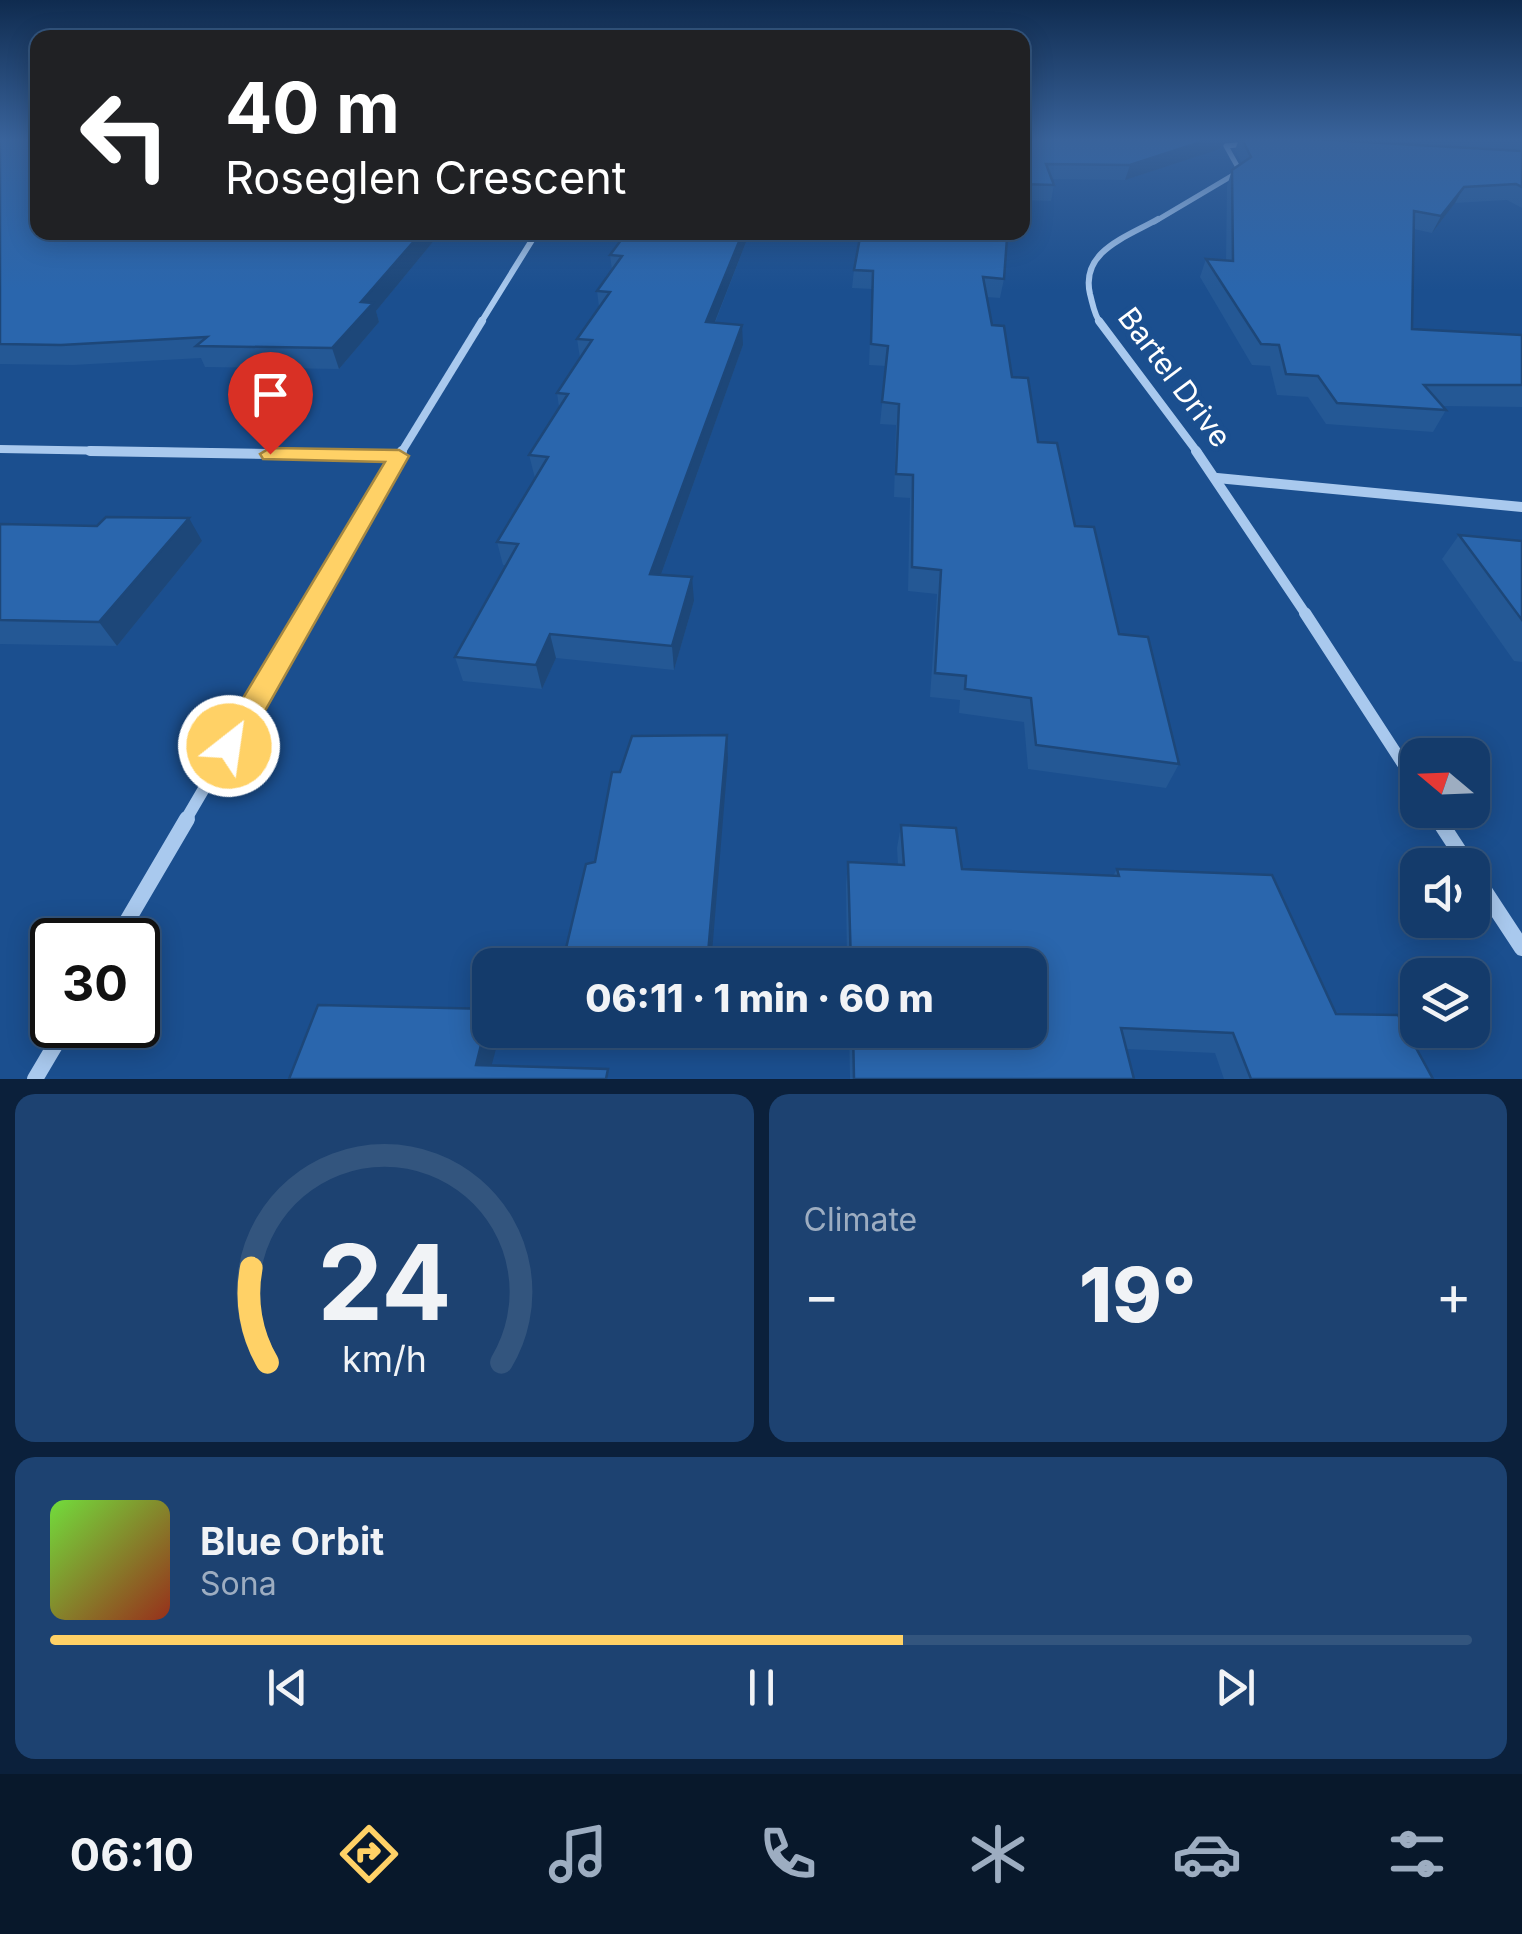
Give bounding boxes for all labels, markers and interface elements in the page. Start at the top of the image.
text: 40 m [225,65,400,150]
icon: left [60,70,190,200]
text: Roseglen Crescent [225,150,627,205]
street label: Bartel Drive [1111,300,1239,454]
pin [228,352,313,455]
icon: arrive [243,367,298,422]
position arrow [177,694,281,798]
north arrow [1400,738,1490,828]
map controls [1400,738,1490,1048]
button: sound [1400,848,1490,938]
speed limit sign: 30 [30,918,160,1048]
button: layers [1400,958,1490,1048]
text: 06:11 · 1 min · 60 m [585,975,934,1021]
text: Climate [804,1200,917,1239]
text: 24 [317,1219,451,1345]
text: 19° [1079,1249,1196,1340]
text: − [804,1262,840,1328]
text: + [1436,1262,1472,1328]
text: km/h [342,1337,427,1381]
text: Blue Orbit [200,1518,384,1564]
text: Sona [200,1564,277,1603]
icon: previous [260,1660,315,1715]
icon: pause [734,1660,789,1715]
icon: next [1208,1660,1263,1715]
icon: directions [334,1819,404,1889]
icon: music [543,1819,613,1889]
icon: phone [753,1819,823,1889]
icon: climate [963,1819,1033,1889]
icon: car [1172,1819,1242,1889]
icon: filters [1382,1819,1452,1889]
text: 06:10 [70,1827,194,1882]

